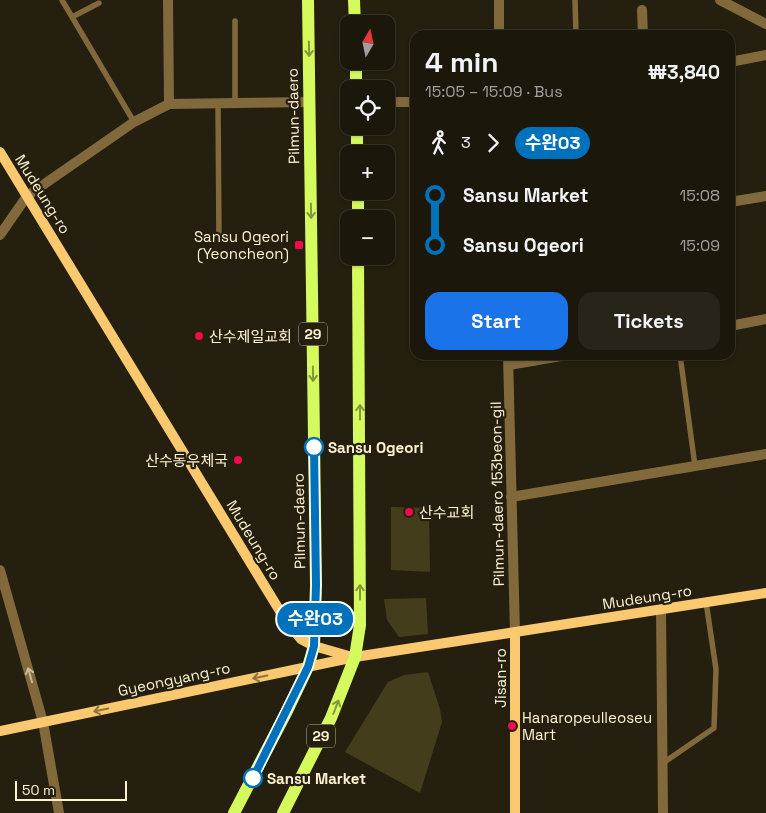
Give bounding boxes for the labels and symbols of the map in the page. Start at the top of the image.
north arrow [340,15,395,70]
one-way arrow [304,40,314,56]
street label: Pilmun-daero [283,68,303,164]
street label: Mudeung-ro [11,151,75,237]
one-way arrow [306,202,316,219]
place label: Sansu Ogeori (Yeoncheon) [194,227,289,264]
marker: Sansu Ogeori (Yeoncheon) [293,239,305,251]
road number: 29 [299,322,327,346]
place label: 산수제일교회 [209,327,292,346]
marker: 산수제일교회 [193,330,205,342]
one-way arrow [308,365,318,381]
street label: Pilmun-daero 153beon-gil [486,401,508,587]
one-way arrow [355,404,365,420]
marker: Sansu Ogeori [304,437,324,457]
place label: Sansu Ogeori [328,438,423,457]
place label: 산수동우체국 [145,451,228,470]
marker: 산수동우체국 [232,454,244,466]
street label: Pilmun-daero [289,473,309,569]
street label: Mudeung-ro [223,496,285,584]
place label: 산수교회 [419,503,474,522]
marker: 산수교회 [403,506,415,518]
street label: Mudeung-ro [601,581,693,613]
one-way arrow [355,584,365,600]
line badge: 수완03 [280,603,350,635]
street label: Jisan-ro [491,648,510,708]
street label: Gyeongyang-ro [116,658,232,700]
one-way arrow [25,668,34,684]
one-way arrow [252,673,268,682]
one-way arrow [331,700,341,715]
one-way arrow [93,706,109,715]
place label: Hanaropeulleoseu Mart [522,708,652,744]
marker: Hanaropeulleoseu Mart [506,720,518,732]
road number: 29 [307,724,335,748]
marker: Sansu Market [243,768,263,788]
place label: Sansu Market [267,769,366,788]
scale bar [15,778,128,801]

